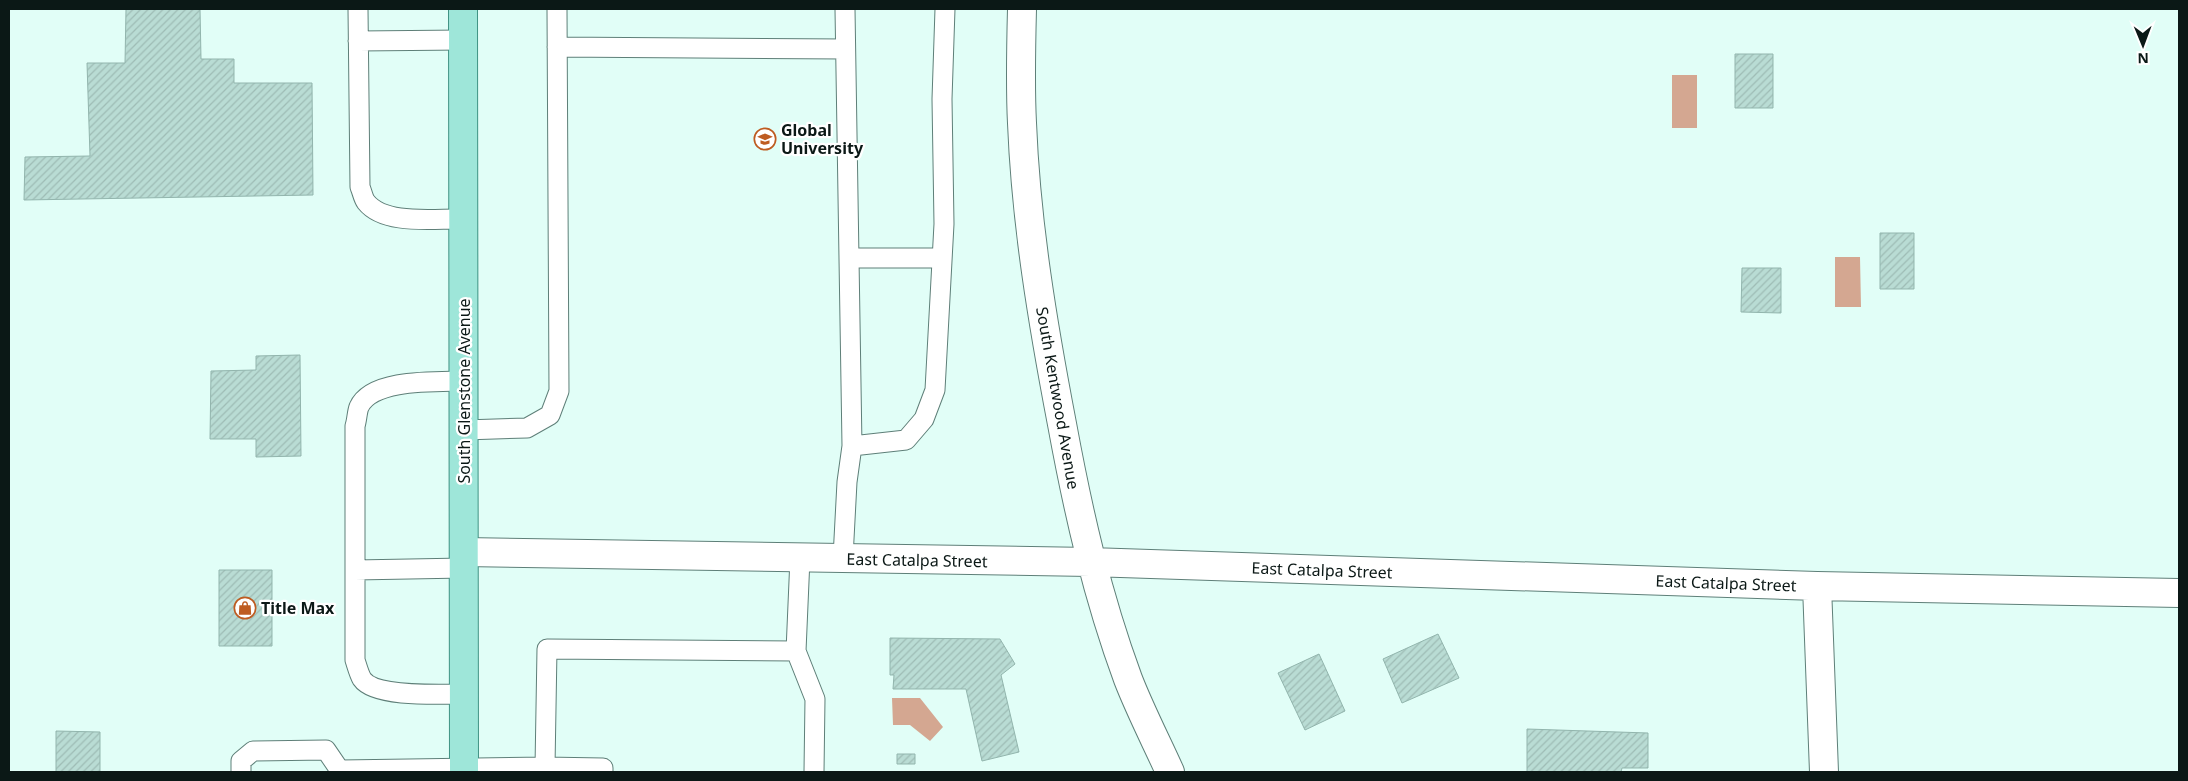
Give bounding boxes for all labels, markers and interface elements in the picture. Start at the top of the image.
north arrow [2118,20,2168,70]
text: N [2137,49,2149,68]
place label: Global University [781,119,864,159]
school or university icon: Global University [753,127,777,151]
street label: South Glenstone Avenue [453,298,475,484]
street label: South Kentwood Avenue [1031,305,1085,491]
street label: East Catalpa Street [846,548,988,572]
street label: East Catalpa Street [1251,557,1393,583]
street label: East Catalpa Street [1655,570,1797,596]
shop icon: Title Max [233,596,257,620]
place label: Title Max [261,597,335,619]

